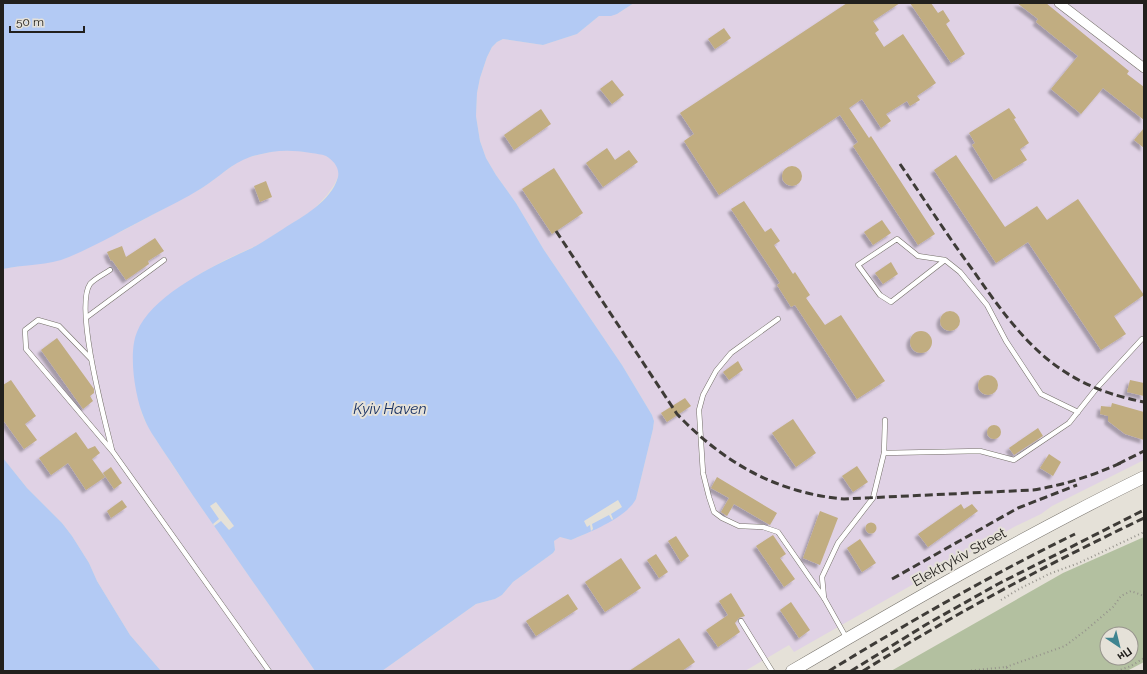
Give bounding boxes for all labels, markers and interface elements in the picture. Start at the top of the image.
scale bar [10,8,84,34]
text: 50 m [16,15,44,29]
water label: Kyiv Haven [353,400,427,418]
street label: Elektrykiv Street [909,524,1009,589]
north arrow [1099,626,1139,666]
text: Пн [1115,644,1134,663]

